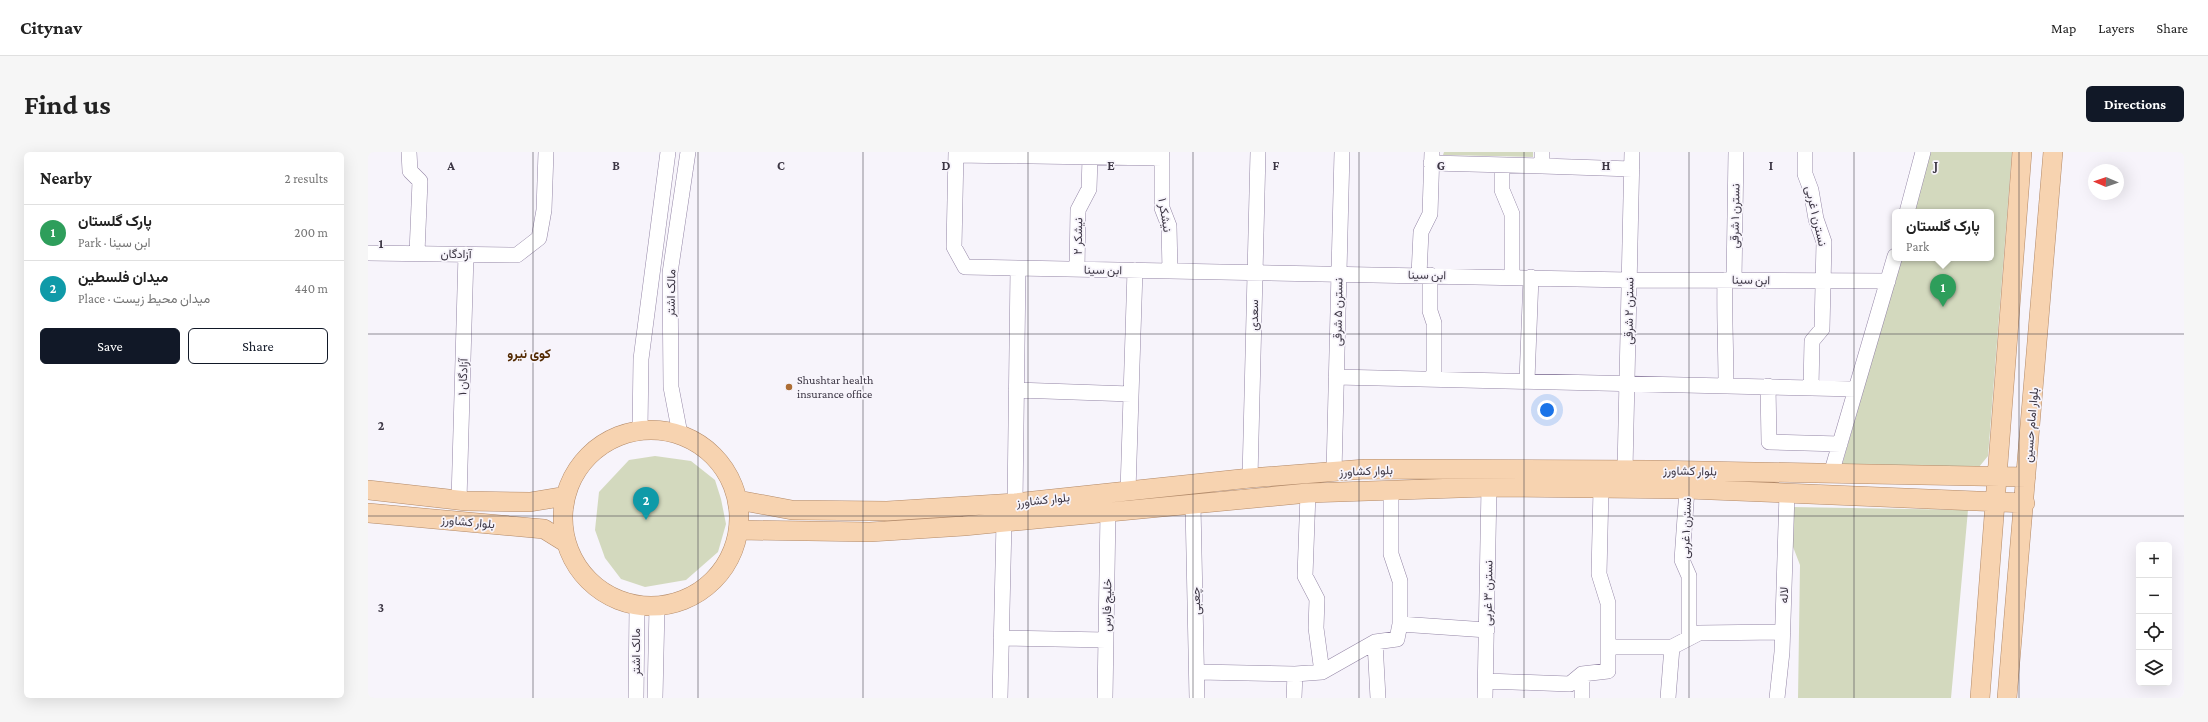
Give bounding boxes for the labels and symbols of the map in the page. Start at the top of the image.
text: A [446,158,455,173]
text: B [612,158,620,173]
text: C [777,158,785,173]
text: D [942,158,951,173]
text: E [1107,158,1115,173]
text: F [1273,158,1280,173]
text: G [1437,158,1445,173]
text: H [1602,158,1611,173]
text: I [1769,158,1773,173]
text: J [1932,158,1938,173]
north arrow [2088,164,2124,200]
street label: نسترن ۱ شرقی [1727,183,1744,249]
street label: نسترن ۱ غربی [1801,185,1830,248]
street label: نیشکر ۱ [1154,197,1175,233]
street label: نیشکر ۲ [1071,217,1086,255]
text: 1 [379,236,384,251]
street label: آزادگان [440,247,473,262]
street label: ابن سینا [1084,263,1122,278]
street label: ابن سینا [1408,268,1446,283]
street label: مالک اشتر [664,269,679,318]
street label: ابن سینا [1732,273,1770,288]
pin: 1 [1930,274,1956,307]
street label: نسترن ۲ شرقی [1621,277,1638,345]
street label: نسترن ۵ شرقی [1330,278,1347,346]
street label: سعدی [1247,299,1262,331]
district label: کوی نیرو [507,346,551,362]
street label: آزادگان ۱ [455,357,472,396]
place label: Shushtar health insurance office [797,373,874,401]
marker: Shushtar health insurance office [784,382,794,392]
street label: بلوار امام حسین [2021,387,2042,463]
your location [1537,400,1557,420]
text: 2 [378,418,385,433]
street label: بلوار کشاورز [1338,463,1393,480]
street label: بلوار کشاورز [1662,464,1717,479]
pin: 2 [633,487,659,520]
street label: بلوار کشاورز [1015,490,1071,511]
street label: نسترن ۱ غربی [1678,497,1695,559]
street label: بلوار کشاورز [440,513,495,532]
street label: نسترن ۳ غربی [1480,560,1497,626]
street label: خلیج فارس [1100,578,1116,632]
street label: چعبی [1189,587,1204,615]
street label: لاله [1777,587,1791,603]
text: 3 [378,600,384,615]
street label: مالک اشتر [629,628,644,677]

